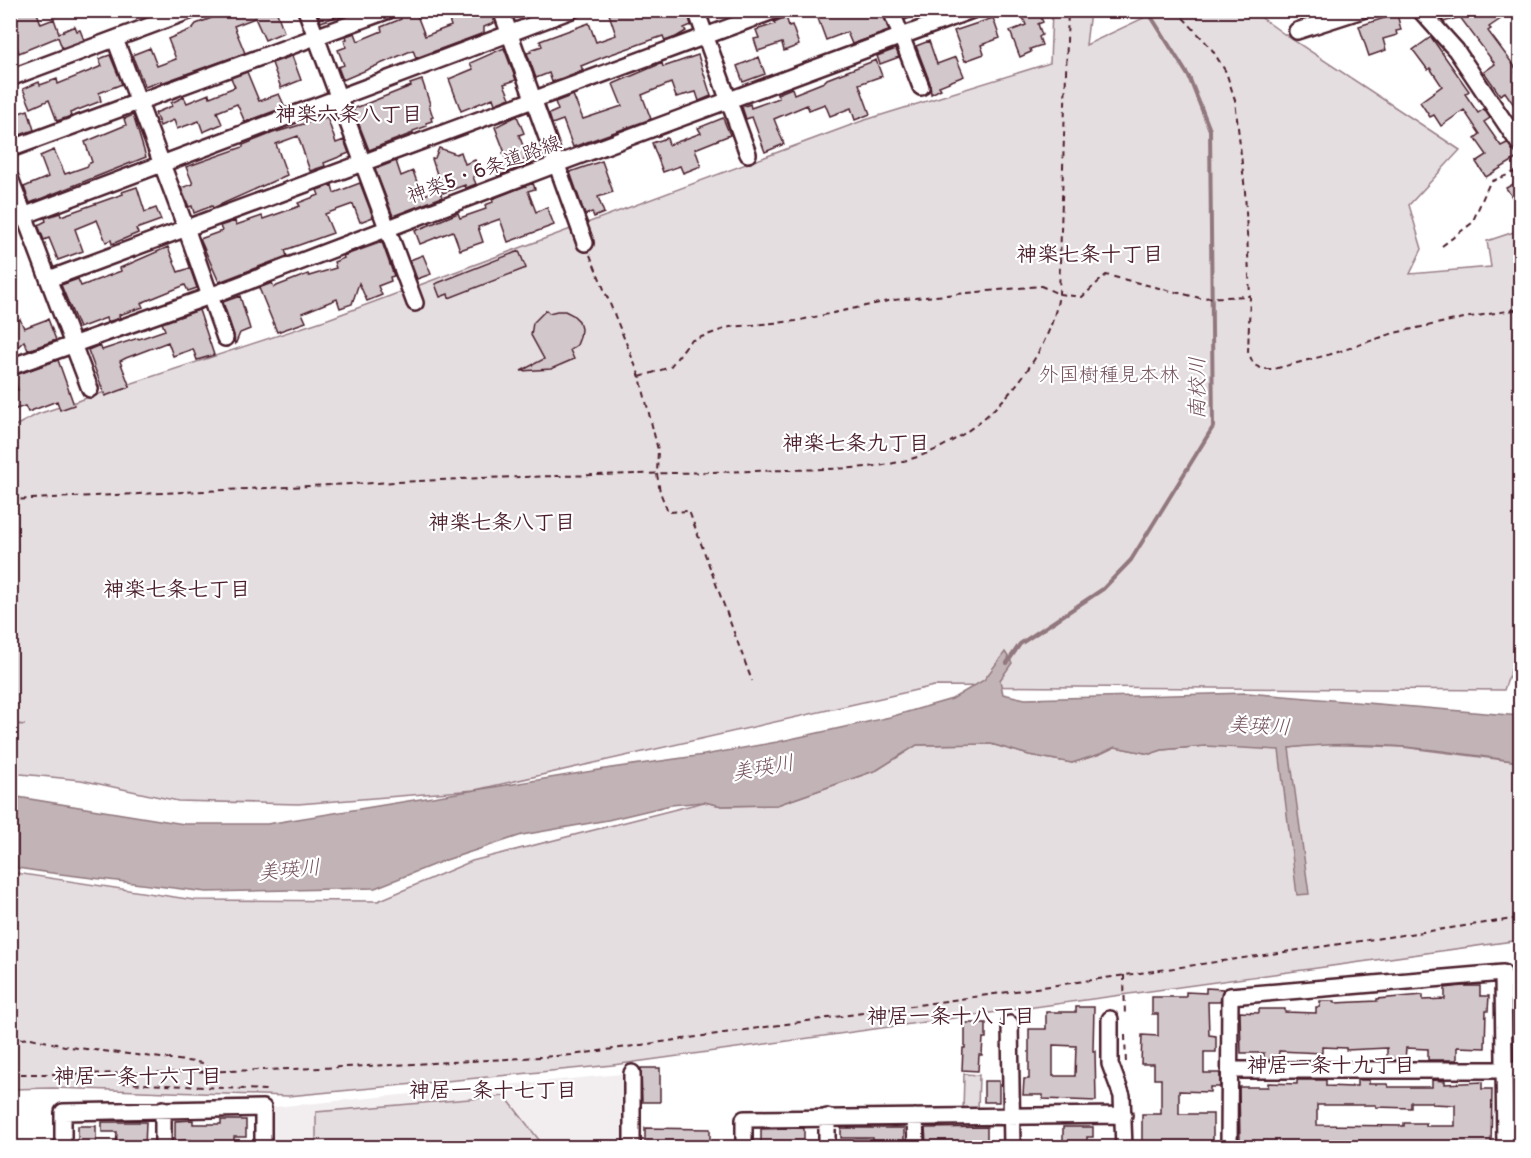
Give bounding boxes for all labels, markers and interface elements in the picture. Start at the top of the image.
district label: 神楽六条八丁目 [276,101,423,128]
street label: 神楽5・6条道路線 [403,129,565,209]
district label: 神楽七条十丁目 [1017,241,1164,268]
water label: 南校川 [1184,357,1211,420]
park label: 外国樹種見本林 [1039,362,1179,387]
district label: 神楽七条九丁目 [783,430,930,457]
district label: 神楽七条八丁目 [429,509,576,536]
district label: 神楽七条七丁目 [104,576,251,603]
water label: 美瑛川 [1227,711,1291,741]
water label: 美瑛川 [730,749,796,787]
water label: 美瑛川 [256,854,322,886]
district label: 神居一条十八丁目 [867,1003,1035,1030]
district label: 神居一条十九丁目 [1247,1052,1415,1079]
district label: 神居一条十六丁目 [54,1063,222,1090]
district label: 神居一条十七丁目 [409,1077,577,1104]

